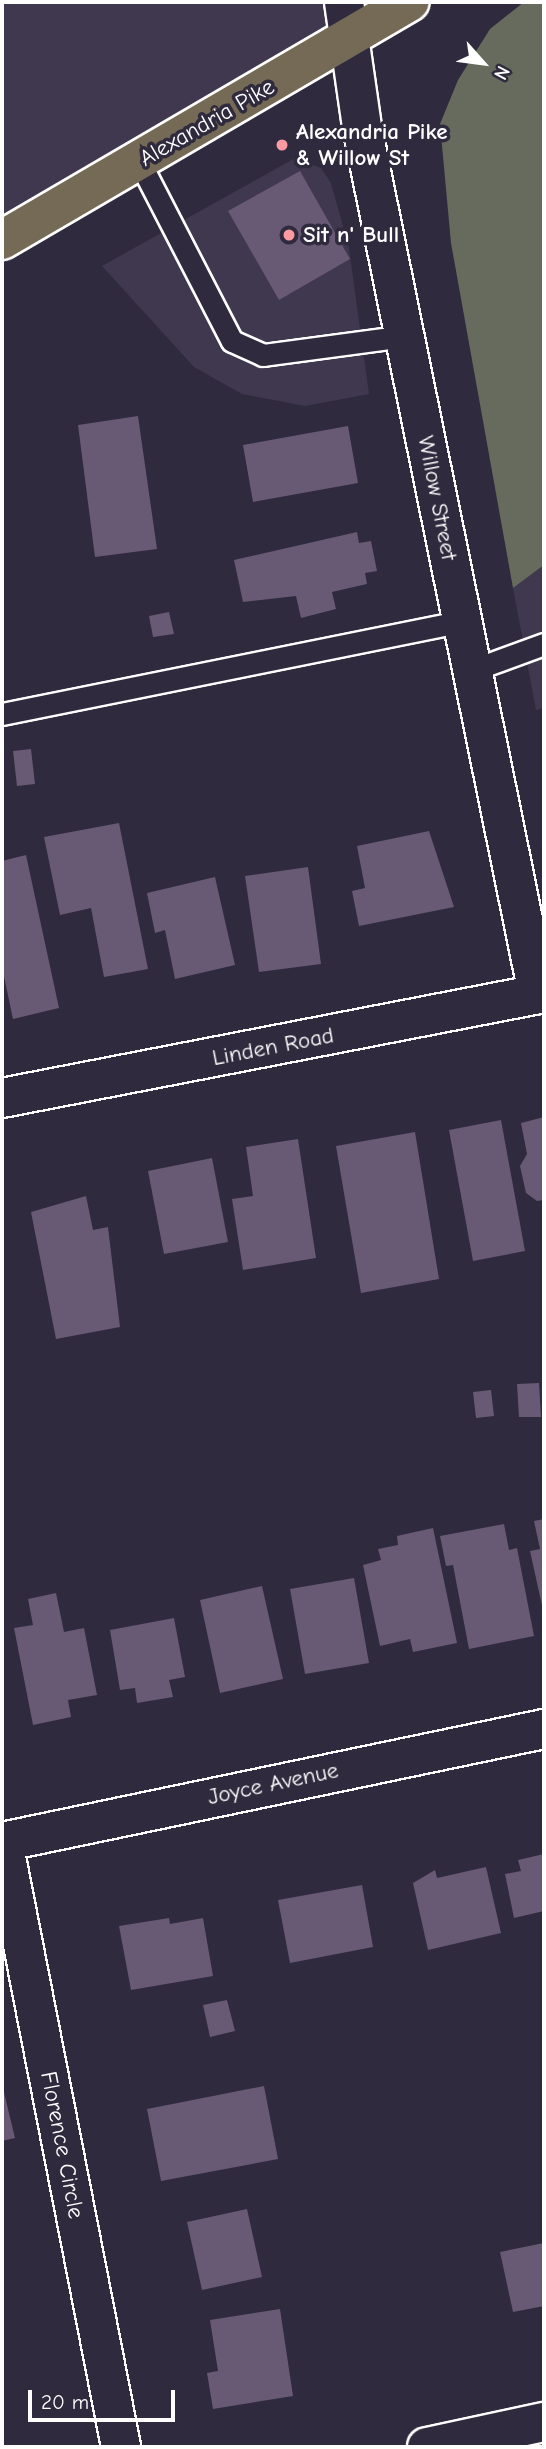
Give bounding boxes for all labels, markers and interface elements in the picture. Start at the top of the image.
north arrow [448,28,518,98]
text: N [489,62,514,83]
street label: Alexandria Pike [135,73,279,173]
place label: Alexandria Pike & Willow St [296,118,448,172]
marker: Alexandria Pike & Willow St [274,137,290,153]
place label: Sit n' Bull [303,221,399,249]
marker: Sit n' Bull [281,227,297,243]
street label: Willow Street [411,433,463,563]
street label: Linden Road [210,1022,336,1072]
street label: Joyce Avenue [205,1757,341,1811]
street label: Florence Circle [34,2069,90,2221]
scale bar [32,2376,178,2420]
text: 20 m [41,2390,89,2414]

